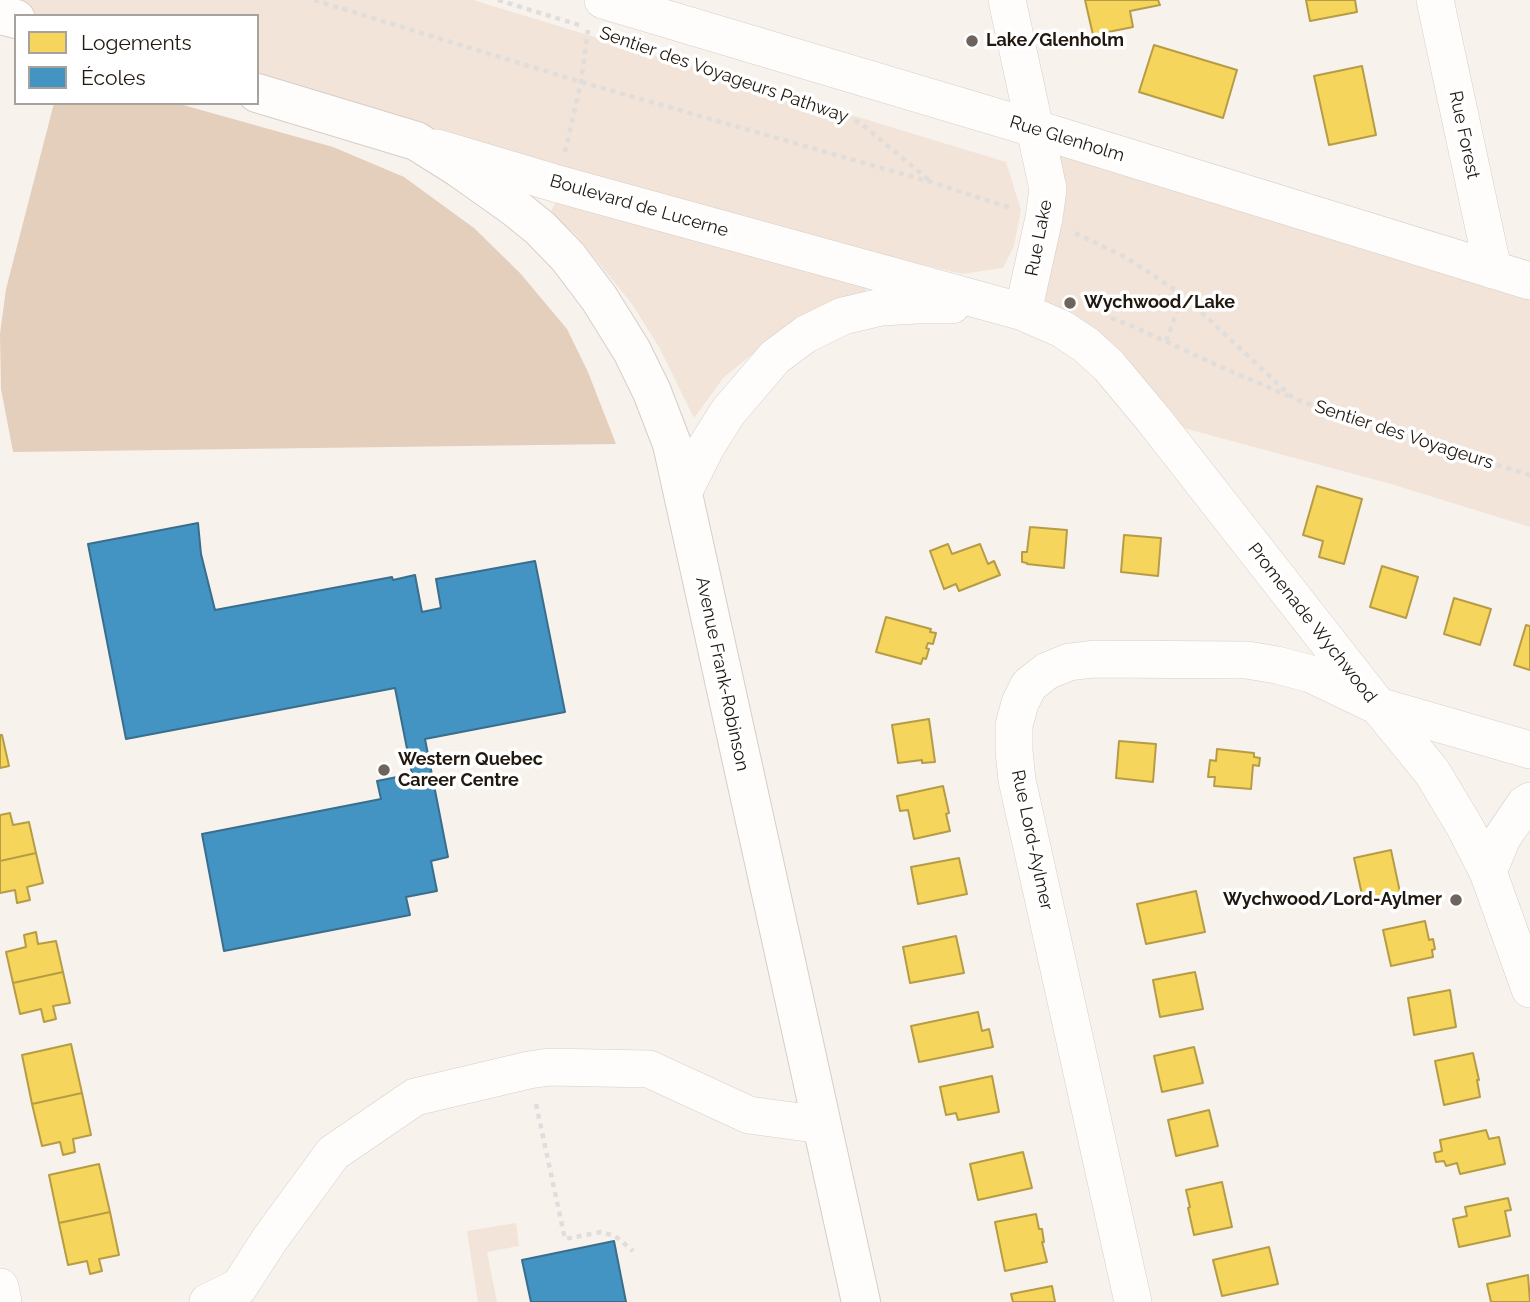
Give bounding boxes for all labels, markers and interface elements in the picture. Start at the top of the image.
legend [14,14,259,105]
street label: Sentier des Voyageurs Pathway [597,22,851,128]
text: Logements [81,30,192,55]
place label: Lake/Glenholm [986,30,1124,52]
marker: Lake/Glenholm [964,33,980,49]
text: Écoles [81,65,146,90]
street label: Rue Forest [1444,89,1484,181]
street label: Rue Glenholm [1007,111,1127,167]
street label: Boulevard de Lucerne [547,170,731,242]
street label: Rue Lake [1021,198,1057,278]
place label: Wychwood/Lake [1084,292,1235,314]
marker: Wychwood/Lake [1062,295,1078,311]
street label: Sentier des Voyageurs [1312,396,1496,474]
street label: Promenade Wychwood [1243,539,1381,707]
street label: Avenue Frank-Robinson [691,575,753,773]
place label: Western Quebec Career Centre [398,749,543,792]
marker: Western Quebec Career Centre [376,762,392,778]
street label: Rue Lord-Aylmer [1007,768,1057,912]
place label: Wychwood/Lord-Aylmer [1223,889,1442,911]
marker: Wychwood/Lord-Aylmer [1448,892,1464,908]

